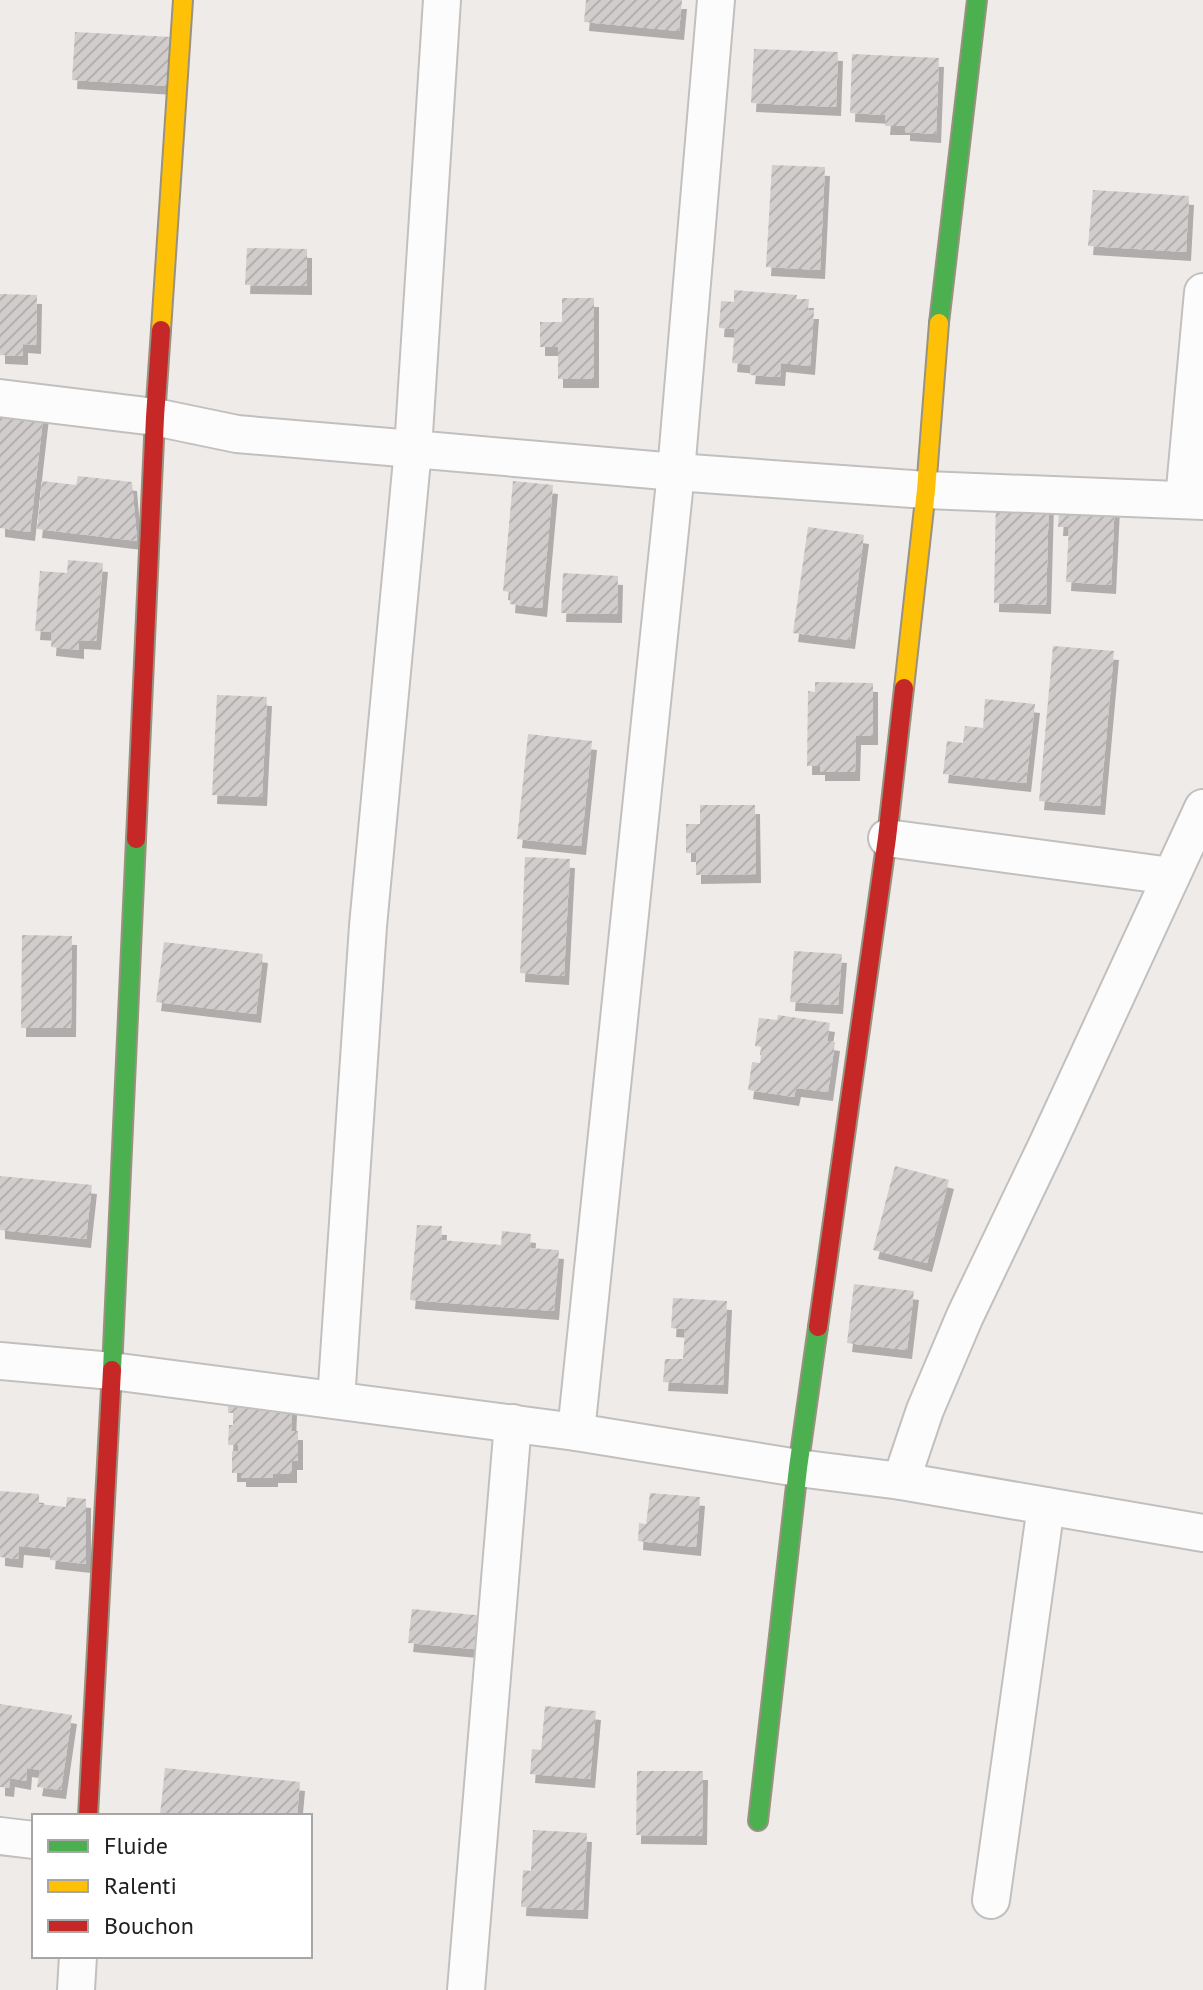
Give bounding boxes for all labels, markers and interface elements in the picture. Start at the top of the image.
legend [32,1814,312,1958]
text: Fluide [104,1830,168,1861]
text: Ralenti [104,1870,177,1901]
text: Bouchon [104,1910,194,1941]

